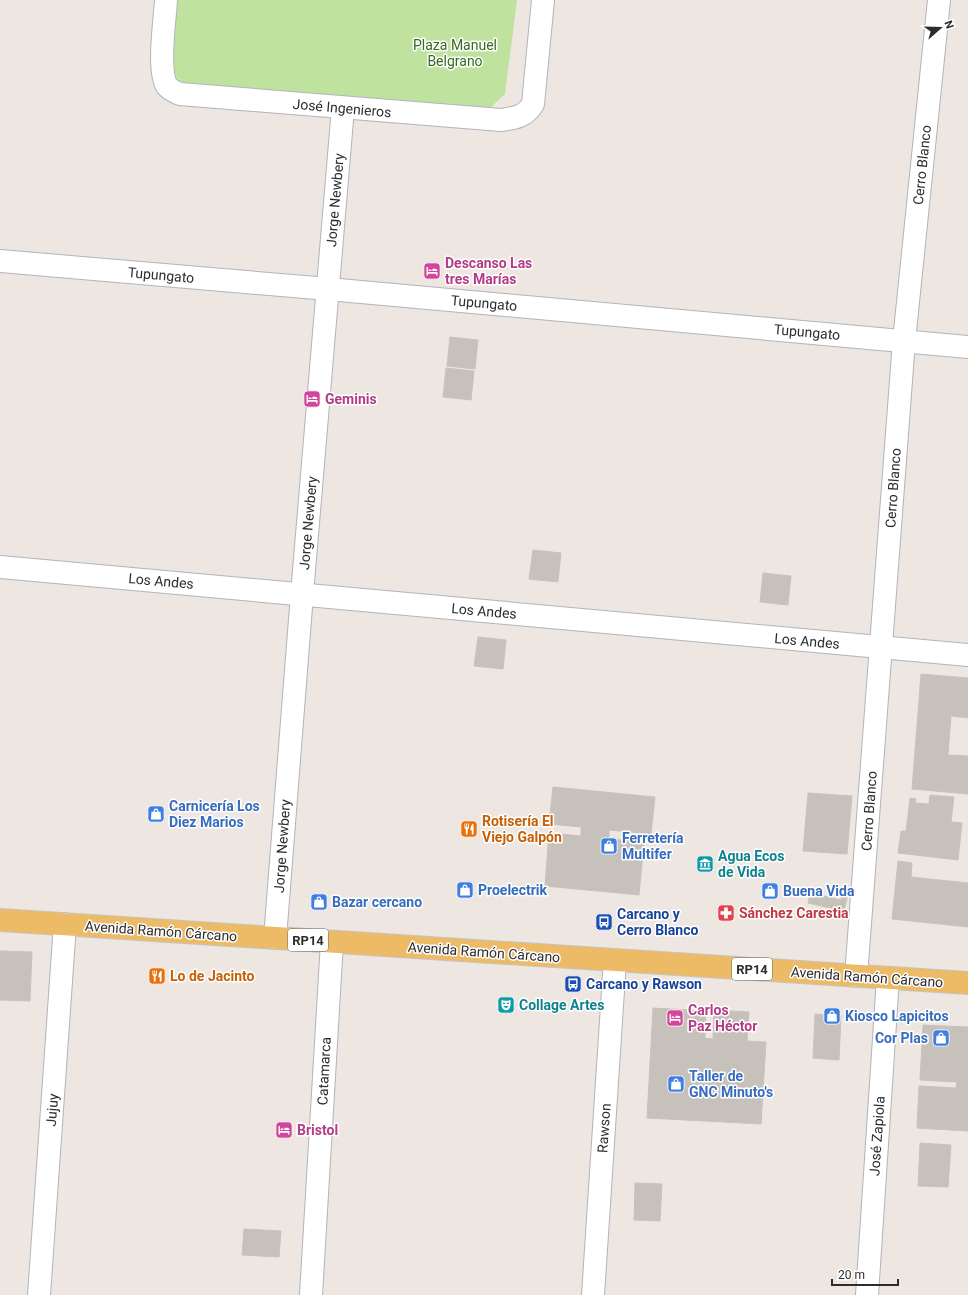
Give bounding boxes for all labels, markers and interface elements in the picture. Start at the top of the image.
north arrow [920,8,960,48]
text: N [941,19,956,31]
park label: Plaza Manuel Belgrano [413,37,497,69]
street label: José Ingenieros [292,96,392,120]
street label: Cerro Blanco [910,124,934,206]
street label: Jorge Newbery [323,152,347,247]
place label: Descanso Las tres Marías [445,255,532,287]
hotel icon: Descanso Las tres Marías [422,261,442,281]
street label: Tupungato [127,264,195,286]
street label: Tupungato [450,292,518,314]
street label: Tupungato [773,321,841,343]
hotel icon: Geminis [302,389,322,409]
place label: Geminis [325,391,377,407]
street label: Cerro Blanco [882,447,904,529]
street label: Jorge Newbery [296,475,320,570]
street label: Los Andes [128,570,194,592]
street label: Los Andes [451,600,517,622]
street label: Los Andes [774,630,840,652]
street label: Cerro Blanco [858,770,880,852]
place label: Carnicería Los Diez Marios [169,798,260,830]
street label: Jorge Newbery [271,798,293,893]
shop icon: Carnicería Los Diez Marios [146,804,166,824]
place label: Rotisería El Viejo Galpón [482,813,562,845]
restaurant icon: Rotisería El Viejo Galpón [459,819,479,839]
place label: Ferretería Multifer [622,830,684,862]
shop icon: Ferretería Multifer [599,836,619,856]
place label: Agua Ecos de Vida [718,848,784,880]
museum icon: Agua Ecos de Vida [695,854,715,874]
shop icon: Proelectrik [455,880,475,900]
shop icon: Buena Vida [760,881,780,901]
place label: Proelectrik [478,882,548,898]
place label: Buena Vida [783,883,855,899]
shop icon: Bazar cercano [309,892,329,912]
place label: Bazar cercano [332,894,422,910]
pharmacy icon: Sánchez Carestia [716,903,736,923]
place label: Sánchez Carestia [739,905,849,921]
place label: Carcano y Cerro Blanco [617,906,698,938]
bus stop icon: Carcano y Cerro Blanco [594,912,614,932]
street label: Avenida Ramón Cárcano [84,918,238,944]
road number: RP14 [288,929,328,951]
street label: Avenida Ramón Cárcano [407,939,561,965]
road number: RP14 [732,958,772,980]
street label: Avenida Ramón Cárcano [790,964,944,990]
restaurant icon: Lo de Jacinto [147,966,167,986]
place label: Lo de Jacinto [170,968,255,984]
bus stop icon: Carcano y Rawson [563,974,583,994]
place label: Carcano y Rawson [586,976,702,992]
theatre icon: Collage Artes [496,995,516,1015]
place label: Collage Artes [519,997,604,1013]
place label: Carlos Paz Héctor [688,1002,757,1034]
shop icon: Kiosco Lapicitos [822,1006,842,1026]
hotel icon: Carlos Paz Héctor [665,1008,685,1028]
place label: Kiosco Lapicitos [845,1008,949,1024]
shop icon: Cor Plas [931,1028,951,1048]
place label: Cor Plas [875,1030,928,1046]
street label: Catamarca [314,1036,334,1106]
place label: Taller de GNC Minuto's [689,1068,773,1100]
shop icon: Taller de GNC Minuto's [666,1074,686,1094]
street label: Jujuy [43,1093,61,1127]
street label: José Zapiola [866,1095,888,1177]
street label: Rawson [594,1103,614,1153]
hotel icon: Bristol [274,1120,294,1140]
place label: Bristol [297,1122,338,1138]
scale bar [832,1261,898,1287]
text: 20 m [838,1268,865,1282]

